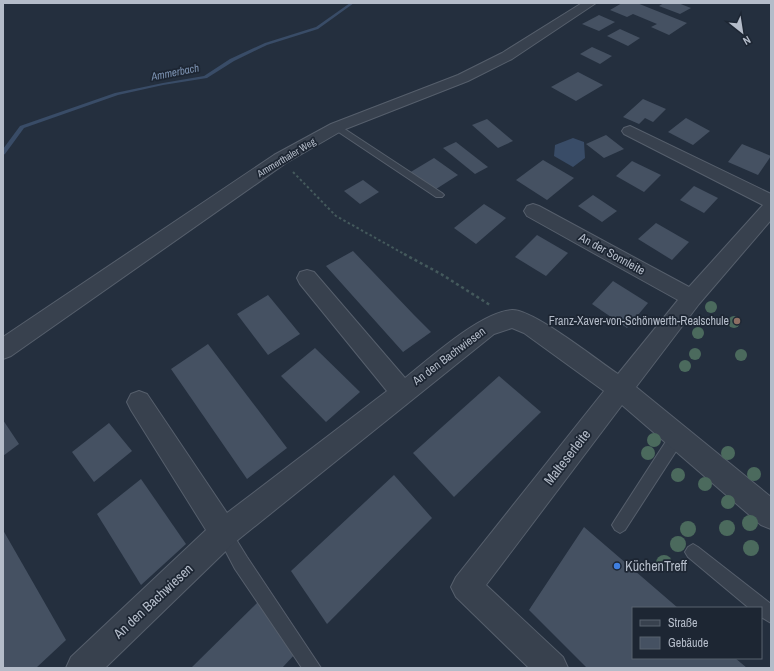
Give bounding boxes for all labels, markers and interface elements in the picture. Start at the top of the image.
north arrow [722,12,762,52]
text: N [741,33,753,48]
water label: Ammerbach [149,60,200,84]
street label: Ammerthaler Weg [254,135,318,180]
street label: An der Sonnleite [575,229,648,279]
place label: Franz-Xaver-von-Schönwerth-Realschule [549,313,729,329]
marker: Franz-Xaver-von-Schönwerth-Realschule [732,316,742,326]
street label: An den Bachwiesen [408,323,489,389]
street label: Malteserleite [540,426,594,488]
place label: KüchenTreff [625,557,688,575]
street label: An den Bachwiesen [109,560,196,643]
marker: KüchenTreff [612,561,622,571]
legend [632,607,762,659]
text: Straße [668,615,698,631]
text: Gebäude [668,635,709,651]

